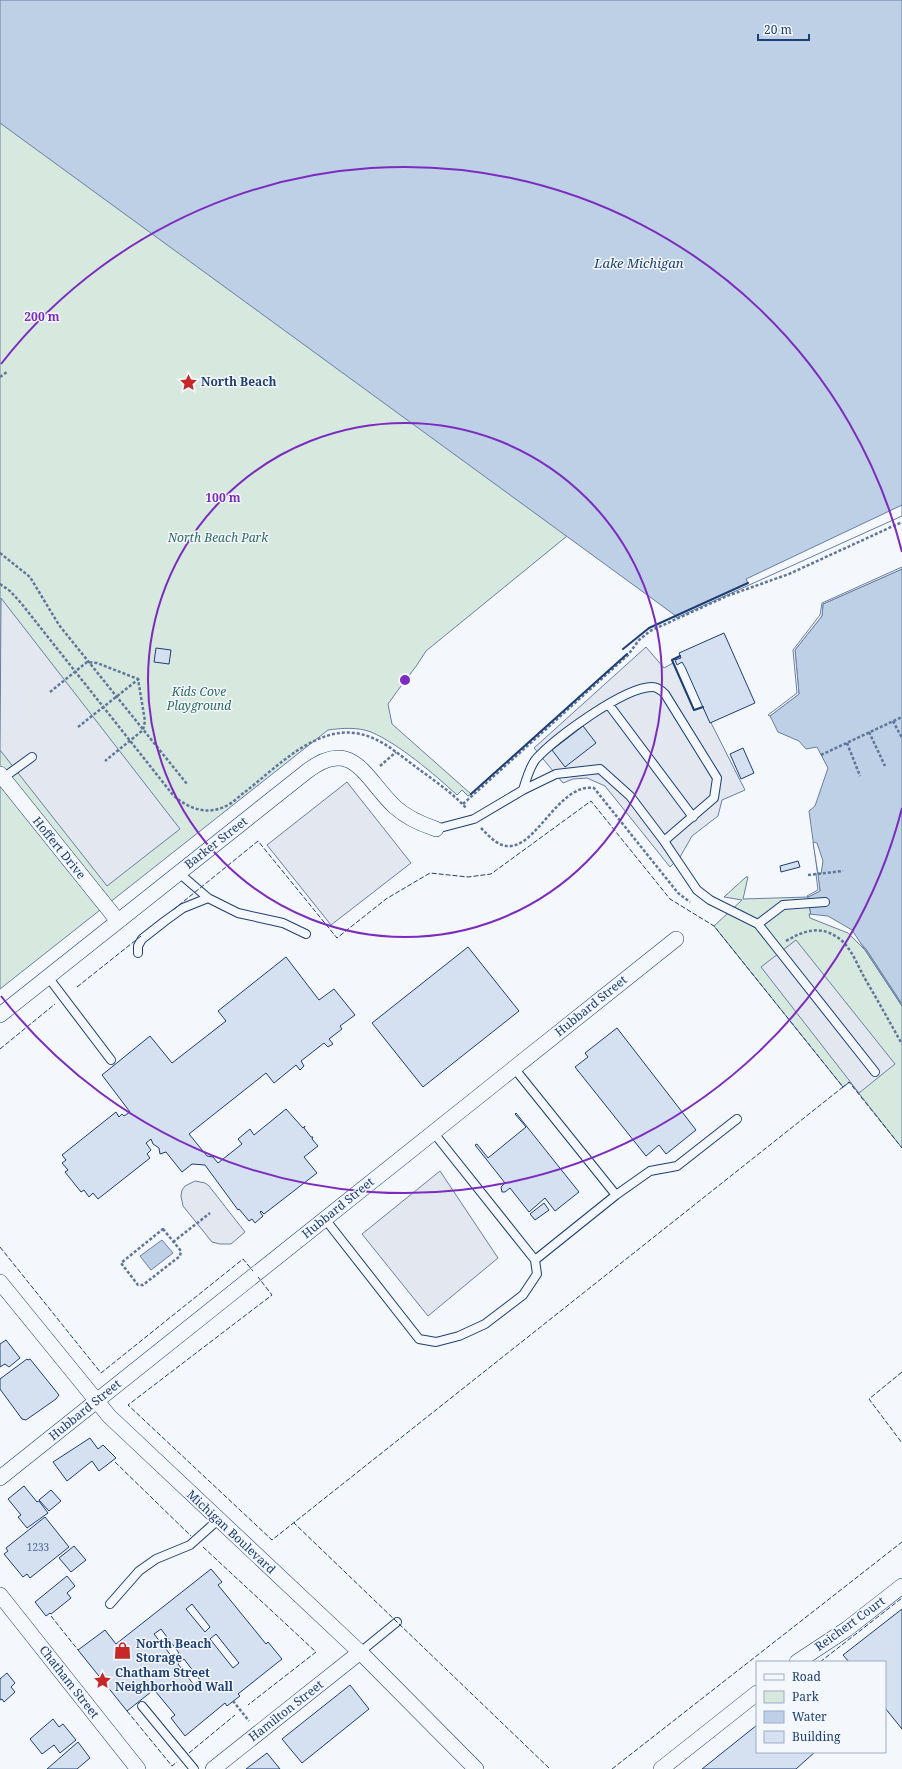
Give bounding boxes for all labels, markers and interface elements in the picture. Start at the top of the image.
scale bar [758,16,809,42]
text: 20 m [764,21,792,38]
water label: Lake Michigan [593,254,684,272]
text: 200 m [24,308,60,325]
place icon: North Beach [178,372,198,392]
place label: North Beach [201,373,277,390]
text: 100 m [205,489,241,506]
park label: North Beach Park [167,529,269,546]
centre of rings [398,673,412,687]
park label: Kids Cove Playground [166,683,231,714]
street label: Hoffert Drive [29,813,90,883]
street label: Barker Street [181,813,251,873]
street label: Hubbard Street [551,971,630,1040]
street label: Hubbard Street [298,1173,377,1242]
street label: Hubbard Street [45,1375,124,1444]
street label: Michigan Boulevard [183,1486,280,1578]
house number: 1233 [27,1540,50,1554]
street label: Reichert Court [811,1592,888,1655]
place label: North Beach Storage [136,1635,212,1666]
shop icon: North Beach Storage [113,1641,133,1661]
street label: Chatham Street [36,1642,103,1722]
legend [756,1661,886,1753]
place label: Chatham Street Neighborhood Wall [115,1664,234,1695]
text: Road [792,1668,822,1685]
place icon: Chatham Street Neighborhood Wall [92,1670,112,1690]
street label: Hamilton Street [245,1676,327,1745]
text: Park [792,1688,820,1705]
text: Water [792,1708,827,1725]
text: Building [792,1728,841,1745]

